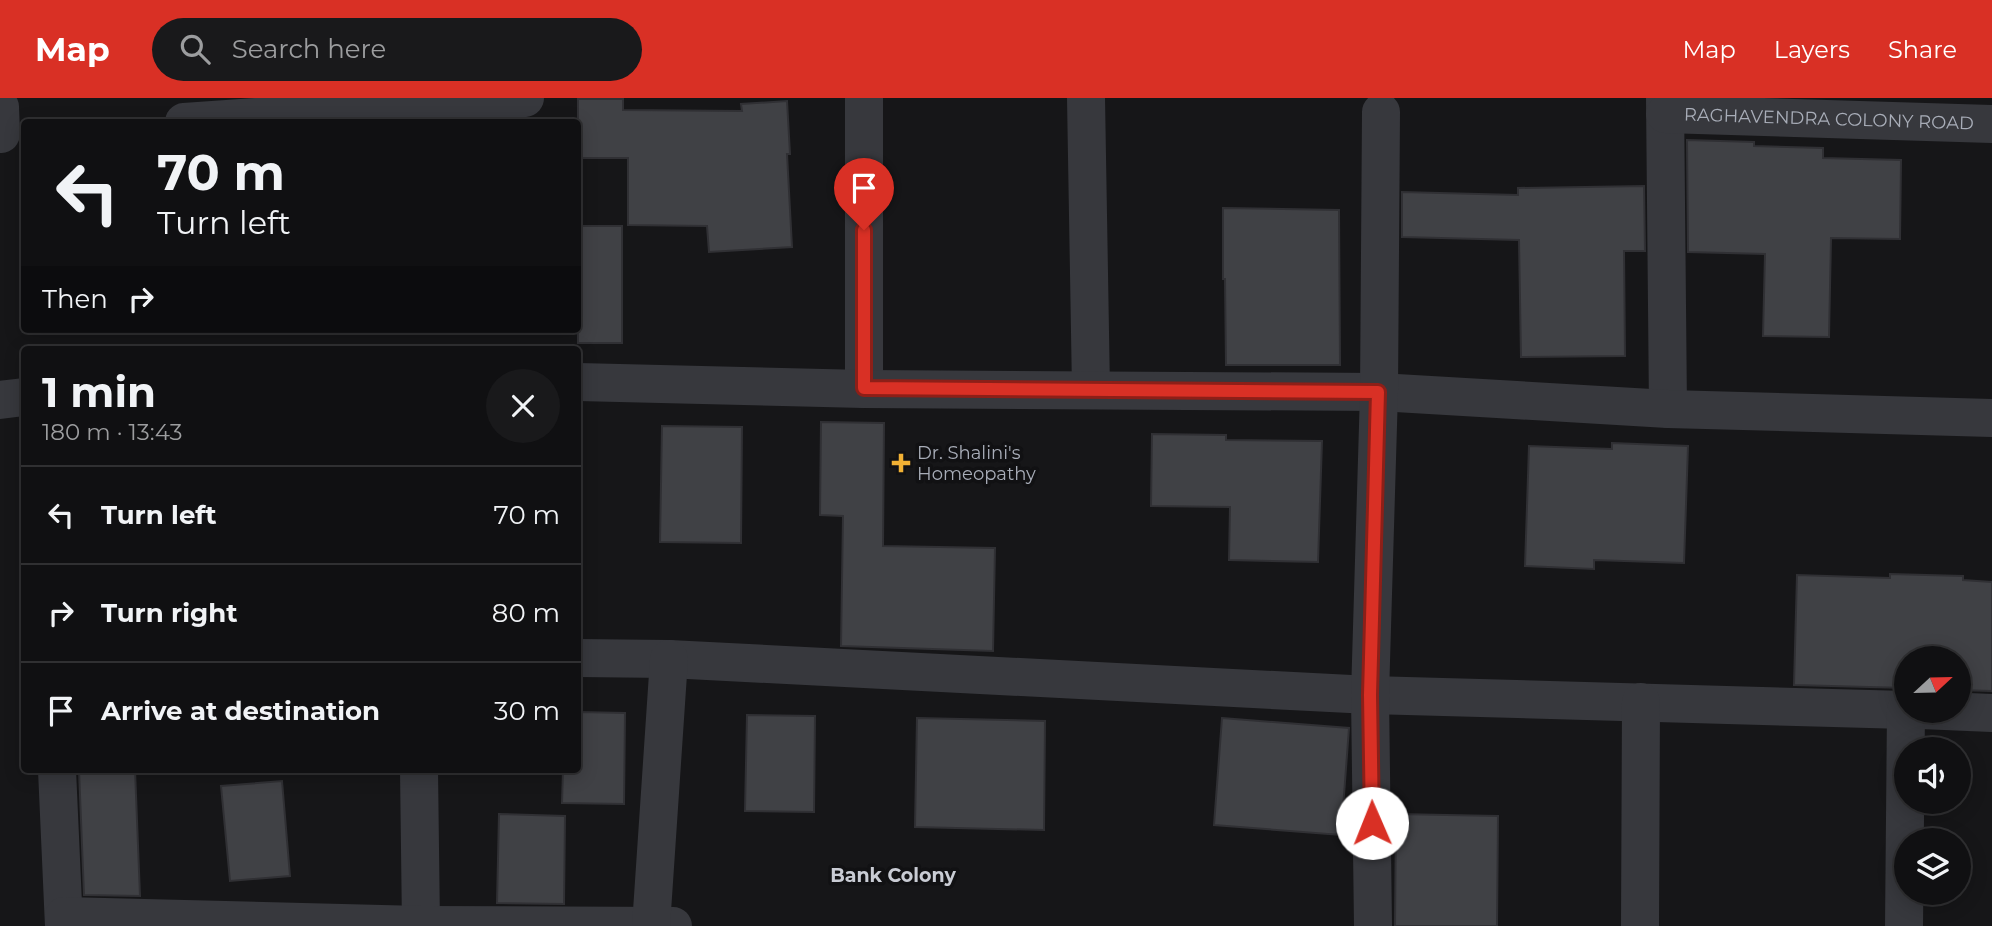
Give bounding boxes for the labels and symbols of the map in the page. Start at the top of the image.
street label: RAGHAVENDRA COLONY ROAD [1684,104,1974,134]
pin [834,158,894,230]
place label: Dr. Shalini's Homeopathy [917,442,1036,485]
marker: Dr. Shalini's Homeopathy [891,453,911,473]
north arrow [1894,646,1970,723]
position arrow [1335,786,1409,860]
district label: Bank Colony [830,864,956,887]

